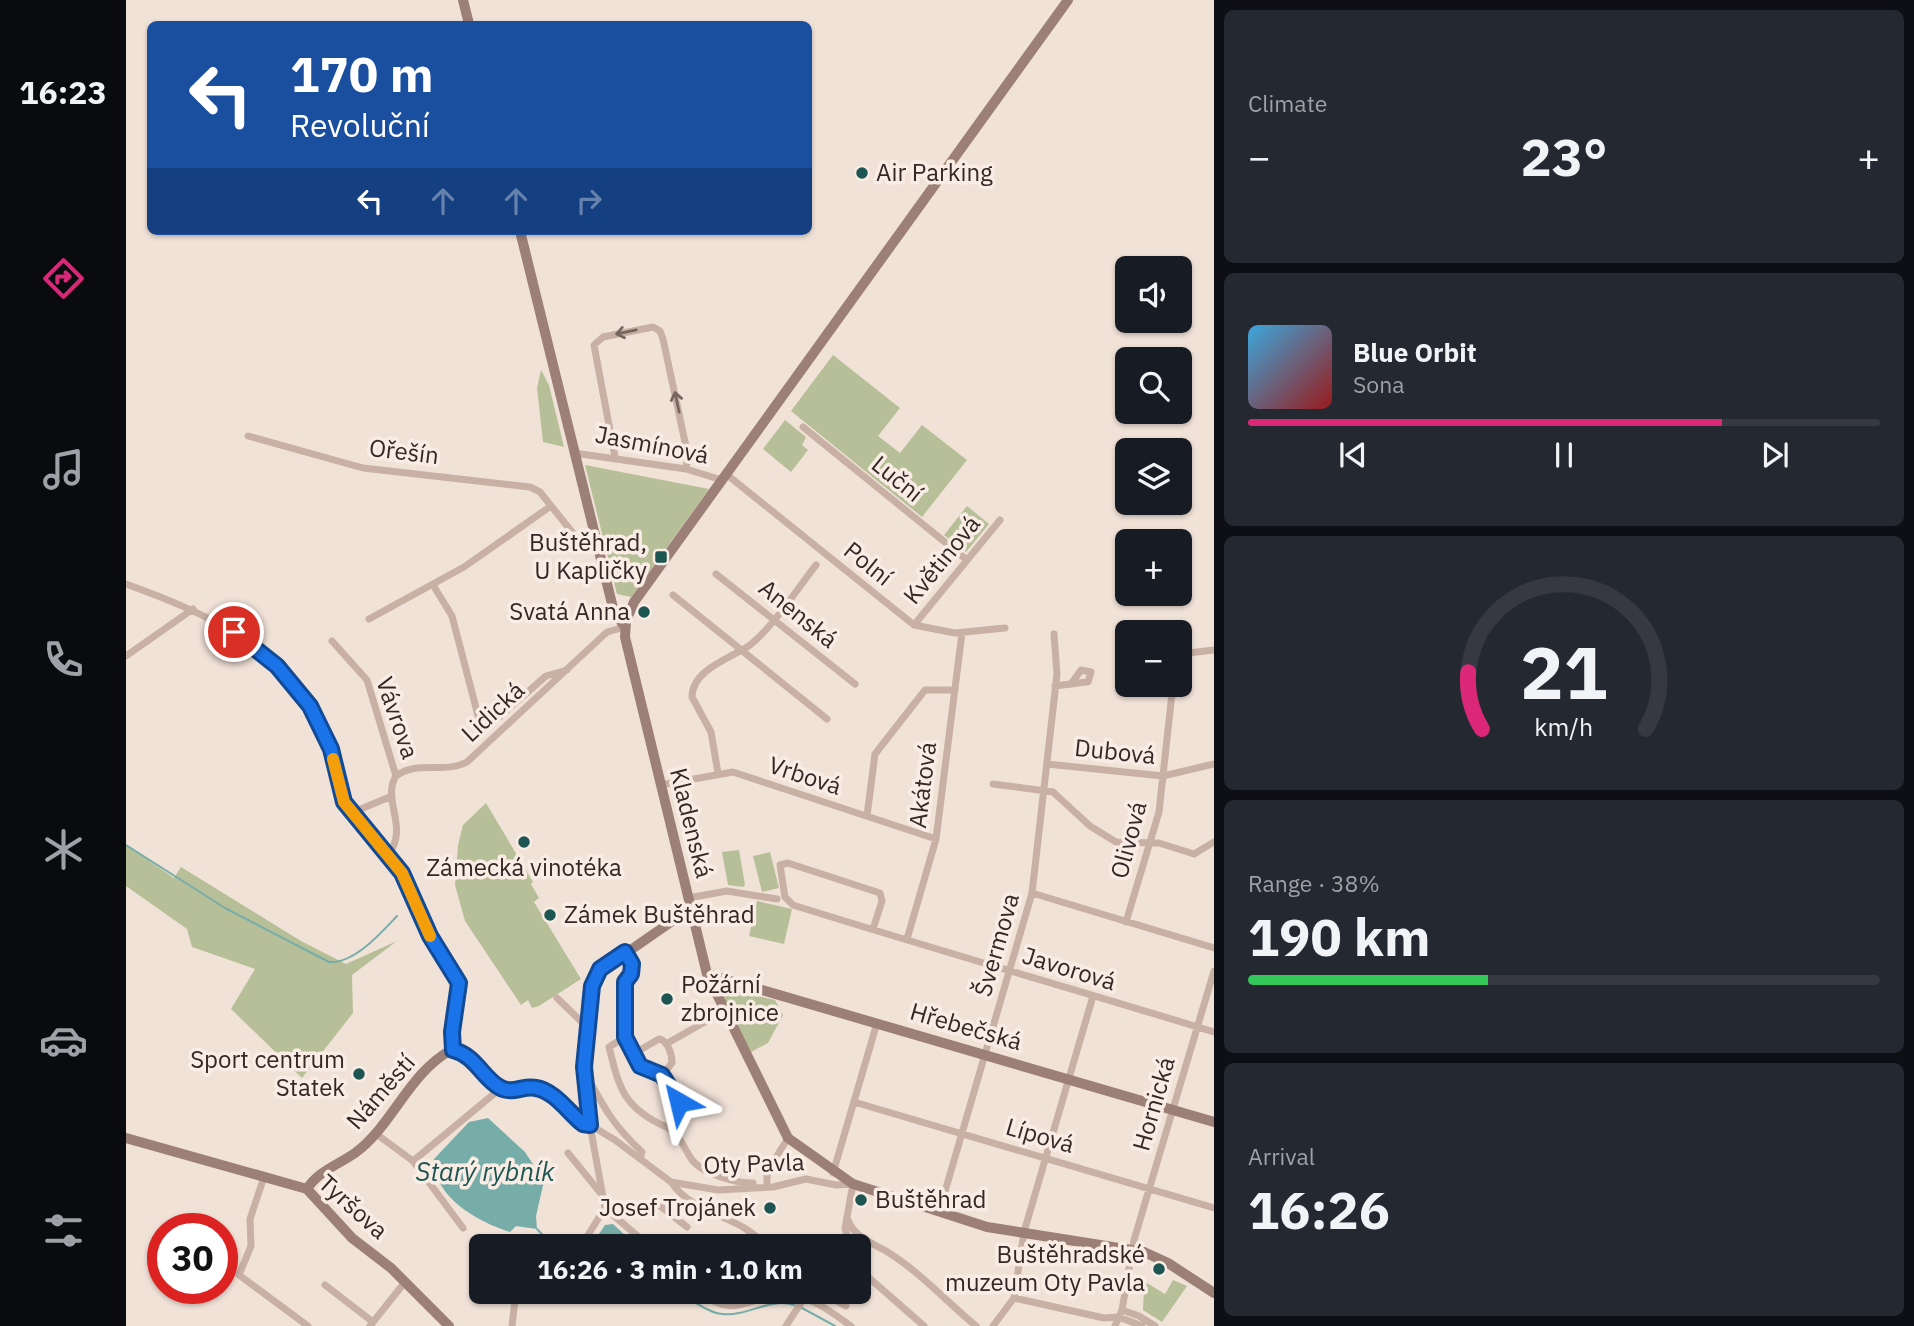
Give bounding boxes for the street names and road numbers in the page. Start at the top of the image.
street label: Jasmínová [593,417,712,471]
street label: Ořešín [367,431,441,471]
street label: Luční [865,448,930,509]
street label: Květinová [896,508,987,610]
street label: Polní [838,534,900,593]
street label: Anenská [752,572,845,655]
street label: Vávrova [369,672,427,763]
street label: Lidická [454,674,531,749]
street label: Dubová [1073,731,1157,771]
street label: Akátová [901,740,943,830]
street label: Vrbová [765,748,846,802]
street label: Kladenská [663,764,721,881]
street label: Olivová [1102,797,1154,882]
street label: Švermova [966,889,1026,1000]
street label: Javorová [1019,939,1120,997]
street label: Hřebečská [907,995,1026,1057]
street label: Náměstí [339,1047,422,1136]
street label: Hornická [1124,1053,1182,1154]
street label: Lípová [1002,1110,1078,1160]
street label: Oty Pavla [703,1145,805,1181]
street label: Tyršova [312,1167,395,1246]

